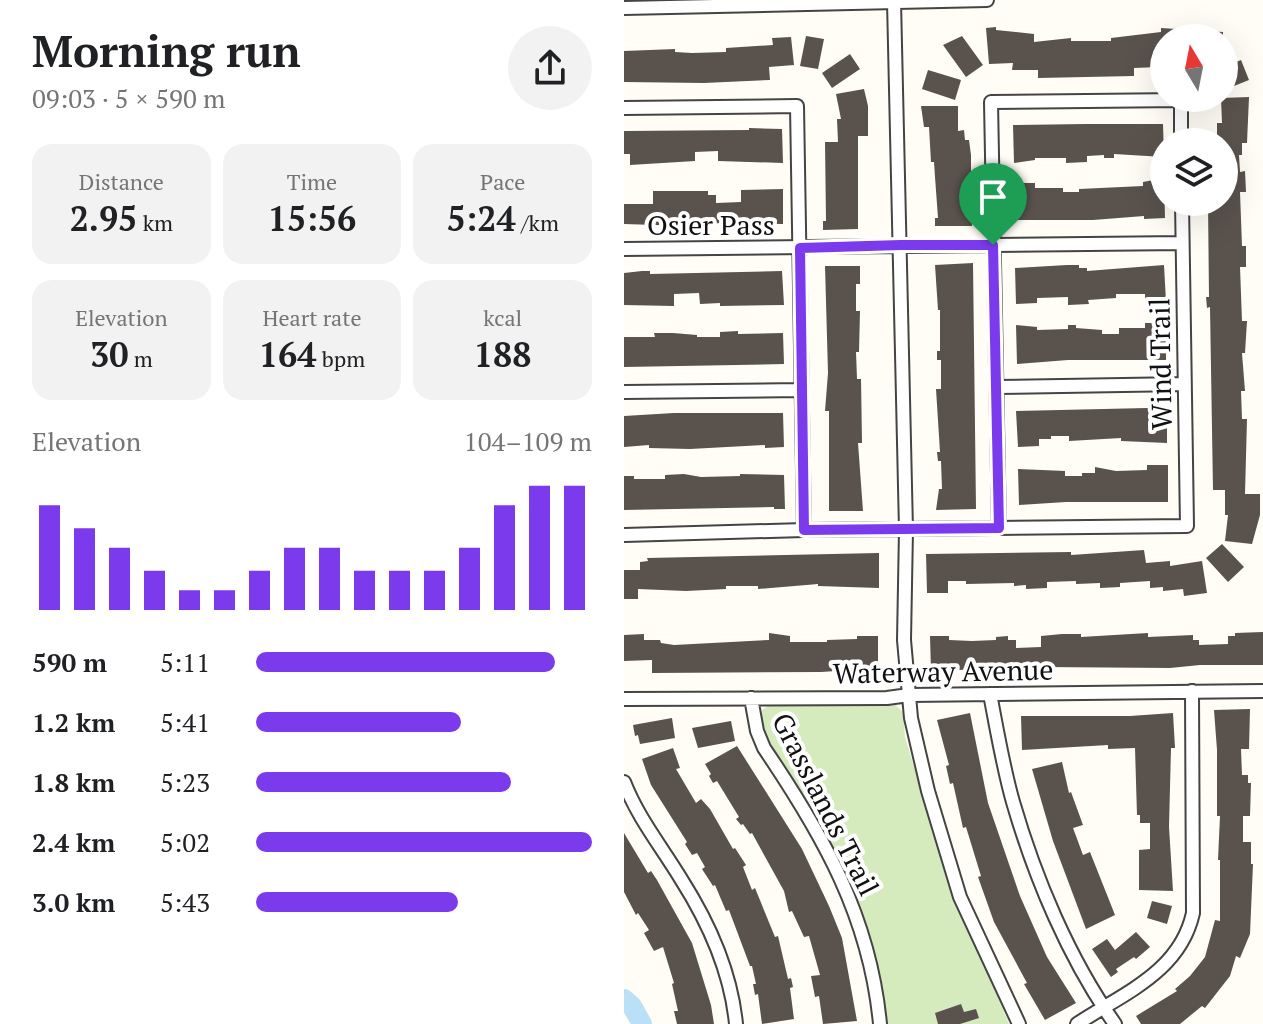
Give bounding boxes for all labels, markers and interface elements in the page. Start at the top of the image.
text: Morning run [32,21,301,80]
north arrow [1150,24,1238,112]
map controls [1150,24,1238,216]
button: share [508,26,592,110]
text: 09:03 · 5 × 590 m [32,81,226,115]
button: layers [1150,128,1238,216]
pin [959,163,1027,245]
text: Distance [79,167,164,196]
text: Time [287,167,337,196]
text: Pace [480,167,525,196]
icon: arrive [971,175,1015,219]
text: 2.95 [70,196,137,241]
text: 15:56 [268,196,356,241]
text: 5:24 [446,196,516,241]
street label: Osier Pass [647,206,775,243]
text: km [137,208,173,237]
text: /km [516,208,559,237]
street label: Wind Trail [1140,298,1180,430]
text: Elevation [75,303,168,332]
text: Heart rate [263,303,361,332]
text: kcal [483,303,522,332]
text: 30 [90,332,128,377]
text: 164 [259,332,316,377]
text: 188 [474,332,531,377]
text: m [128,344,153,373]
text: bpm [316,344,365,373]
text: Elevation [32,424,141,458]
text: 104–109 m [464,424,592,458]
text: 590 m [32,645,107,679]
text: 5:11 [160,645,210,679]
street label: Waterway Avenue [832,651,1054,691]
text: 1.2 km [32,705,115,739]
text: 5:41 [160,705,210,739]
street label: Grasslands Trail [764,706,888,902]
text: 1.8 km [32,765,115,799]
text: 5:23 [160,765,210,799]
text: 2.4 km [32,825,115,859]
text: 5:02 [160,825,210,859]
text: 3.0 km [32,885,115,919]
text: 5:43 [160,885,210,919]

